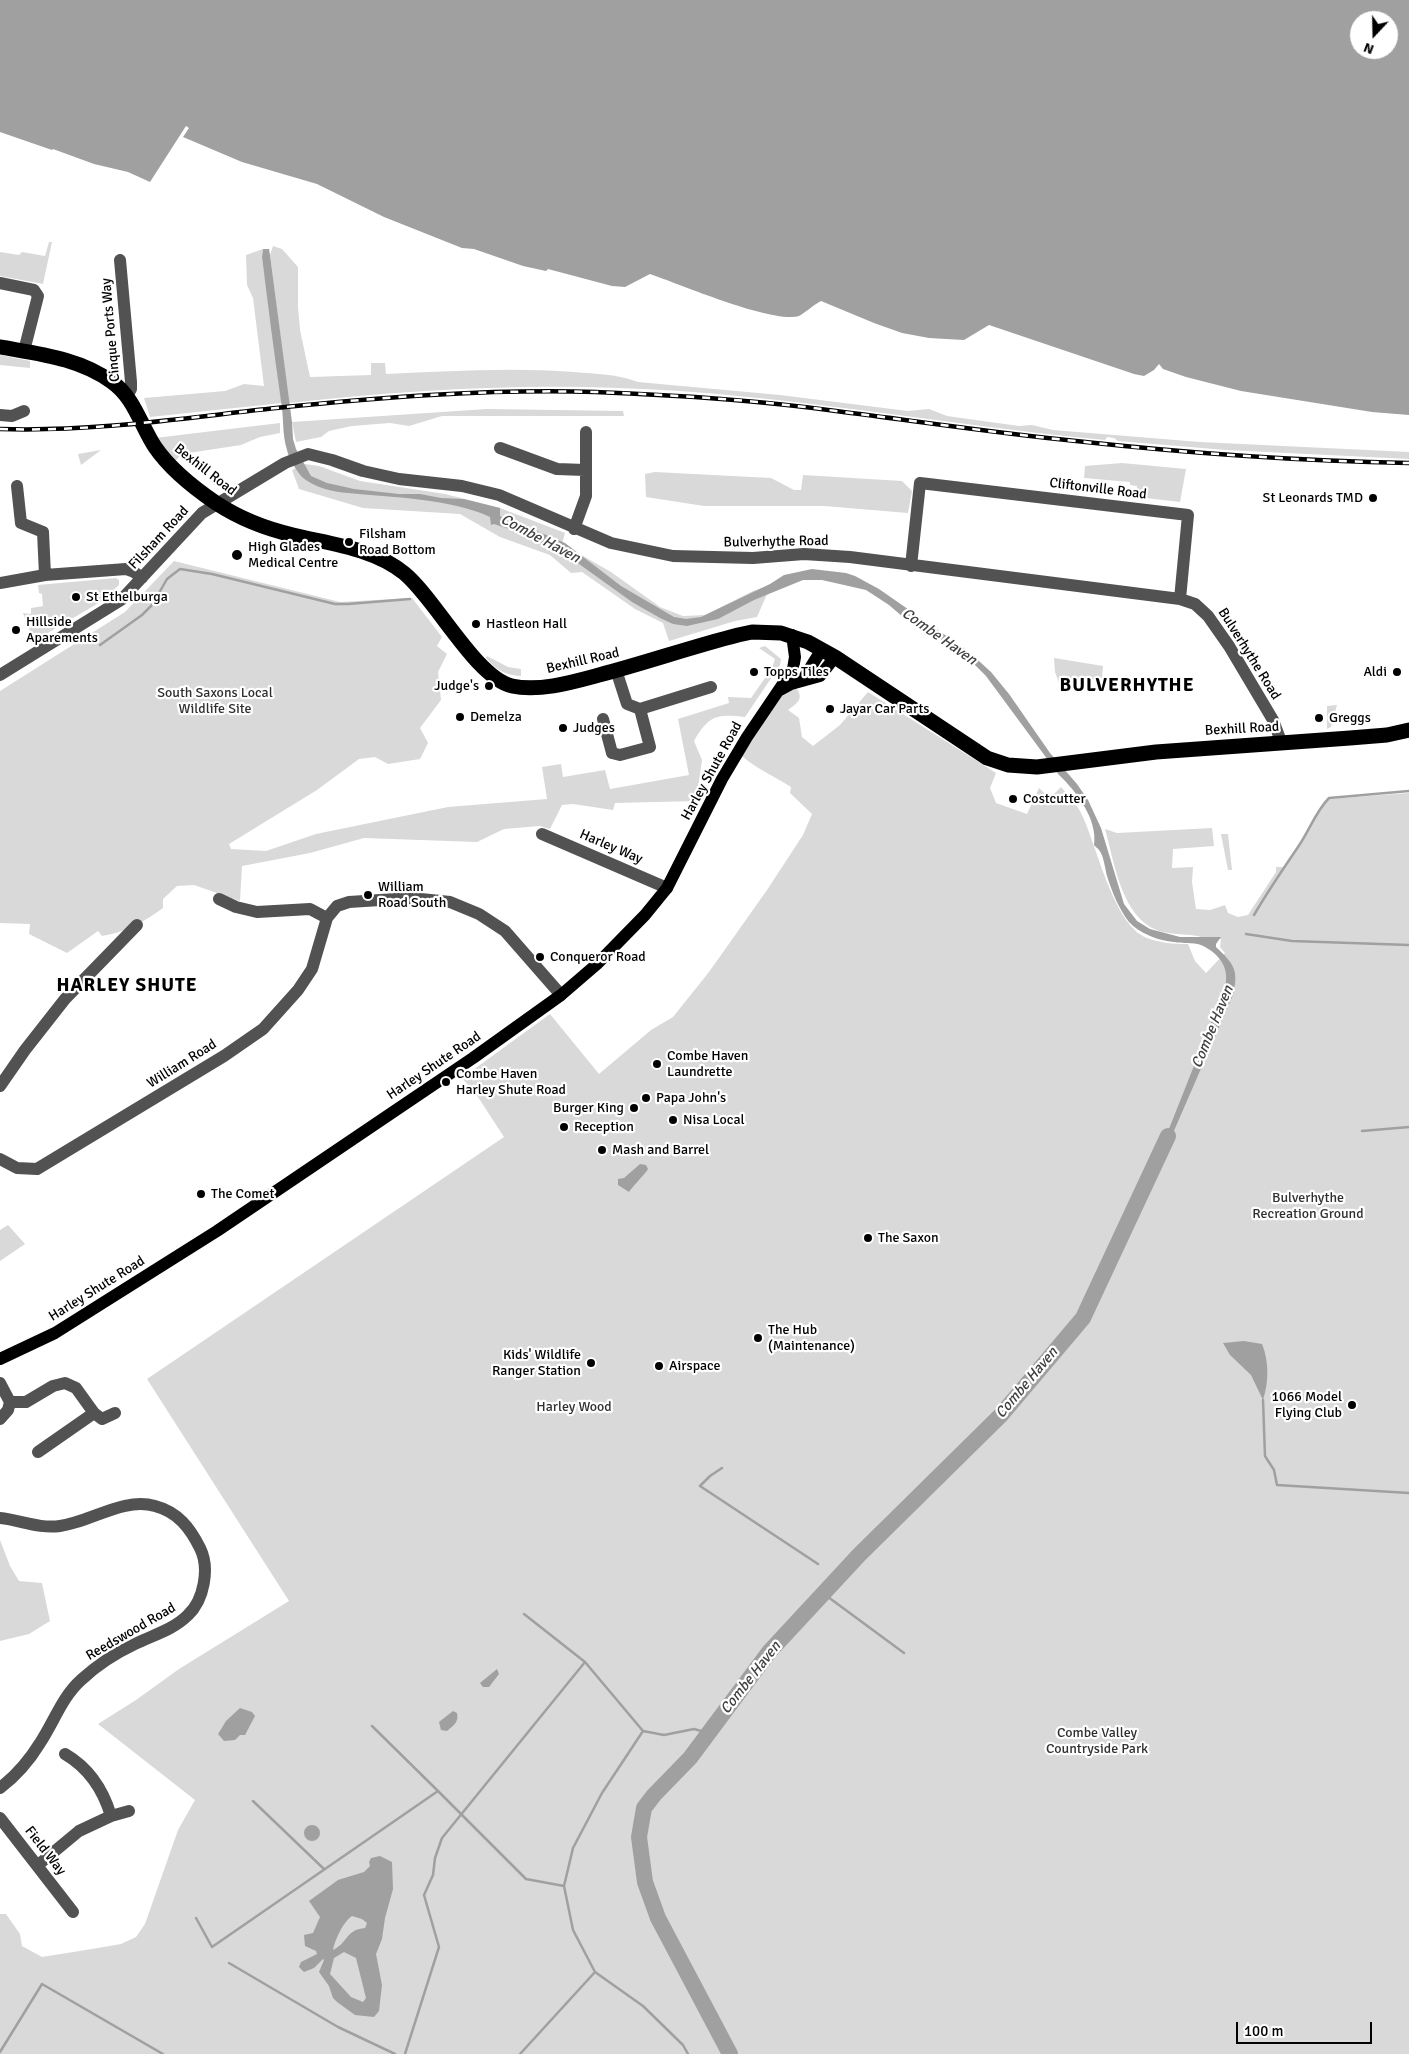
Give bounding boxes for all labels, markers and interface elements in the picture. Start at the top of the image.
north arrow [1349,10,1399,60]
text: N [1361,39,1376,58]
street label: Cinque Ports Way [98,277,124,383]
street label: Bexhill Road [170,440,240,500]
street label: Cliftonville Road [1048,475,1148,503]
place label: St Leonards TMD [1263,490,1363,506]
marker: St Leonards TMD [1367,492,1379,504]
street label: Filsham Road [125,503,193,573]
water label: Combe Haven [497,511,583,567]
place label: Filsham Road Bottom [359,526,436,558]
street label: Bulverhythe Road [723,533,829,551]
marker: Filsham Road Bottom [343,536,355,548]
place label: High Glades Medical Centre [248,539,338,572]
marker: High Glades Medical Centre [230,548,244,562]
place label: St Ethelburga [86,589,168,605]
marker: St Ethelburga [70,591,82,603]
water label: Combe Haven [898,605,980,669]
street label: Bulverhythe Road [1214,605,1284,703]
place label: Hillside Aparements [26,614,98,646]
place label: Hastleon Hall [486,616,567,632]
marker: Hastleon Hall [470,618,482,630]
marker: Hillside Aparements [10,624,22,636]
street label: Bexhill Road [545,644,621,678]
place label: Topps Tiles [764,664,829,680]
place label: Aldi [1363,664,1387,680]
marker: Topps Tiles [748,666,760,678]
marker: Aldi [1391,666,1403,678]
district label: BULVERHYTHE [1058,675,1196,697]
place label: Judge's [434,678,479,694]
marker: Judge's [483,680,495,692]
park label: South Saxons Local Wildlife Site [157,685,273,718]
place label: Jayar Car Parts [840,701,929,717]
marker: Jayar Car Parts [824,703,836,715]
place label: Demelza [470,709,522,725]
place label: Greggs [1329,710,1371,726]
marker: Demelza [454,711,466,723]
marker: Greggs [1313,712,1325,724]
street label: Harley Shute Road [678,719,746,823]
street label: Bexhill Road [1204,719,1280,739]
place label: Judges [573,720,615,736]
marker: Judges [557,722,569,734]
place label: Costcutter [1023,791,1086,807]
marker: Costcutter [1007,793,1019,805]
street label: Harley Way [577,826,645,868]
place label: William Road South [378,879,446,912]
marker: William Road South [362,889,374,901]
place label: Conqueror Road [550,949,646,965]
marker: Conqueror Road [534,951,546,963]
district label: HARLEY SHUTE [55,975,199,997]
water label: Combe Haven [1188,983,1238,1071]
street label: Harley Shute Road [384,1028,484,1104]
street label: William Road [144,1036,220,1092]
place label: Combe Haven Laundrette [667,1048,748,1080]
marker: Combe Haven Laundrette [651,1058,663,1070]
place label: Combe Haven Harley Shute Road [456,1066,566,1098]
marker: Combe Haven Harley Shute Road [440,1076,452,1088]
place label: Papa John's [656,1090,726,1106]
marker: Papa John's [640,1092,652,1104]
place label: Burger King [553,1100,624,1116]
marker: Burger King [628,1102,640,1114]
place label: Nisa Local [683,1112,745,1128]
marker: Nisa Local [667,1114,679,1126]
place label: Reception [574,1119,634,1135]
marker: Reception [558,1121,570,1133]
place label: Mash and Barrel [612,1142,709,1158]
marker: Mash and Barrel [596,1144,608,1156]
place label: The Comet [211,1186,274,1202]
marker: The Comet [195,1188,207,1200]
park label: Bulverhythe Recreation Ground [1252,1190,1364,1222]
place label: The Saxon [878,1230,939,1246]
marker: The Saxon [862,1232,874,1244]
street label: Harley Shute Road [46,1253,148,1325]
place label: The Hub (Maintenance) [768,1322,855,1354]
marker: The Hub (Maintenance) [752,1332,764,1344]
water label: Combe Haven [992,1344,1062,1422]
place label: Kids' Wildlife Ranger Station [492,1347,581,1380]
marker: Kids' Wildlife Ranger Station [585,1357,597,1369]
place label: Airspace [669,1358,721,1374]
marker: Airspace [653,1360,665,1372]
place label: 1066 Model Flying Club [1272,1389,1342,1421]
park label: Harley Wood [536,1399,612,1415]
marker: 1066 Model Flying Club [1346,1399,1358,1411]
street label: Reedswood Road [83,1600,179,1664]
water label: Combe Haven [717,1638,785,1718]
park label: Combe Valley Countryside Park [1046,1725,1148,1758]
street label: Field Way [21,1823,69,1879]
scale bar [1239,2012,1375,2044]
text: 100 m [1244,2022,1284,2040]

